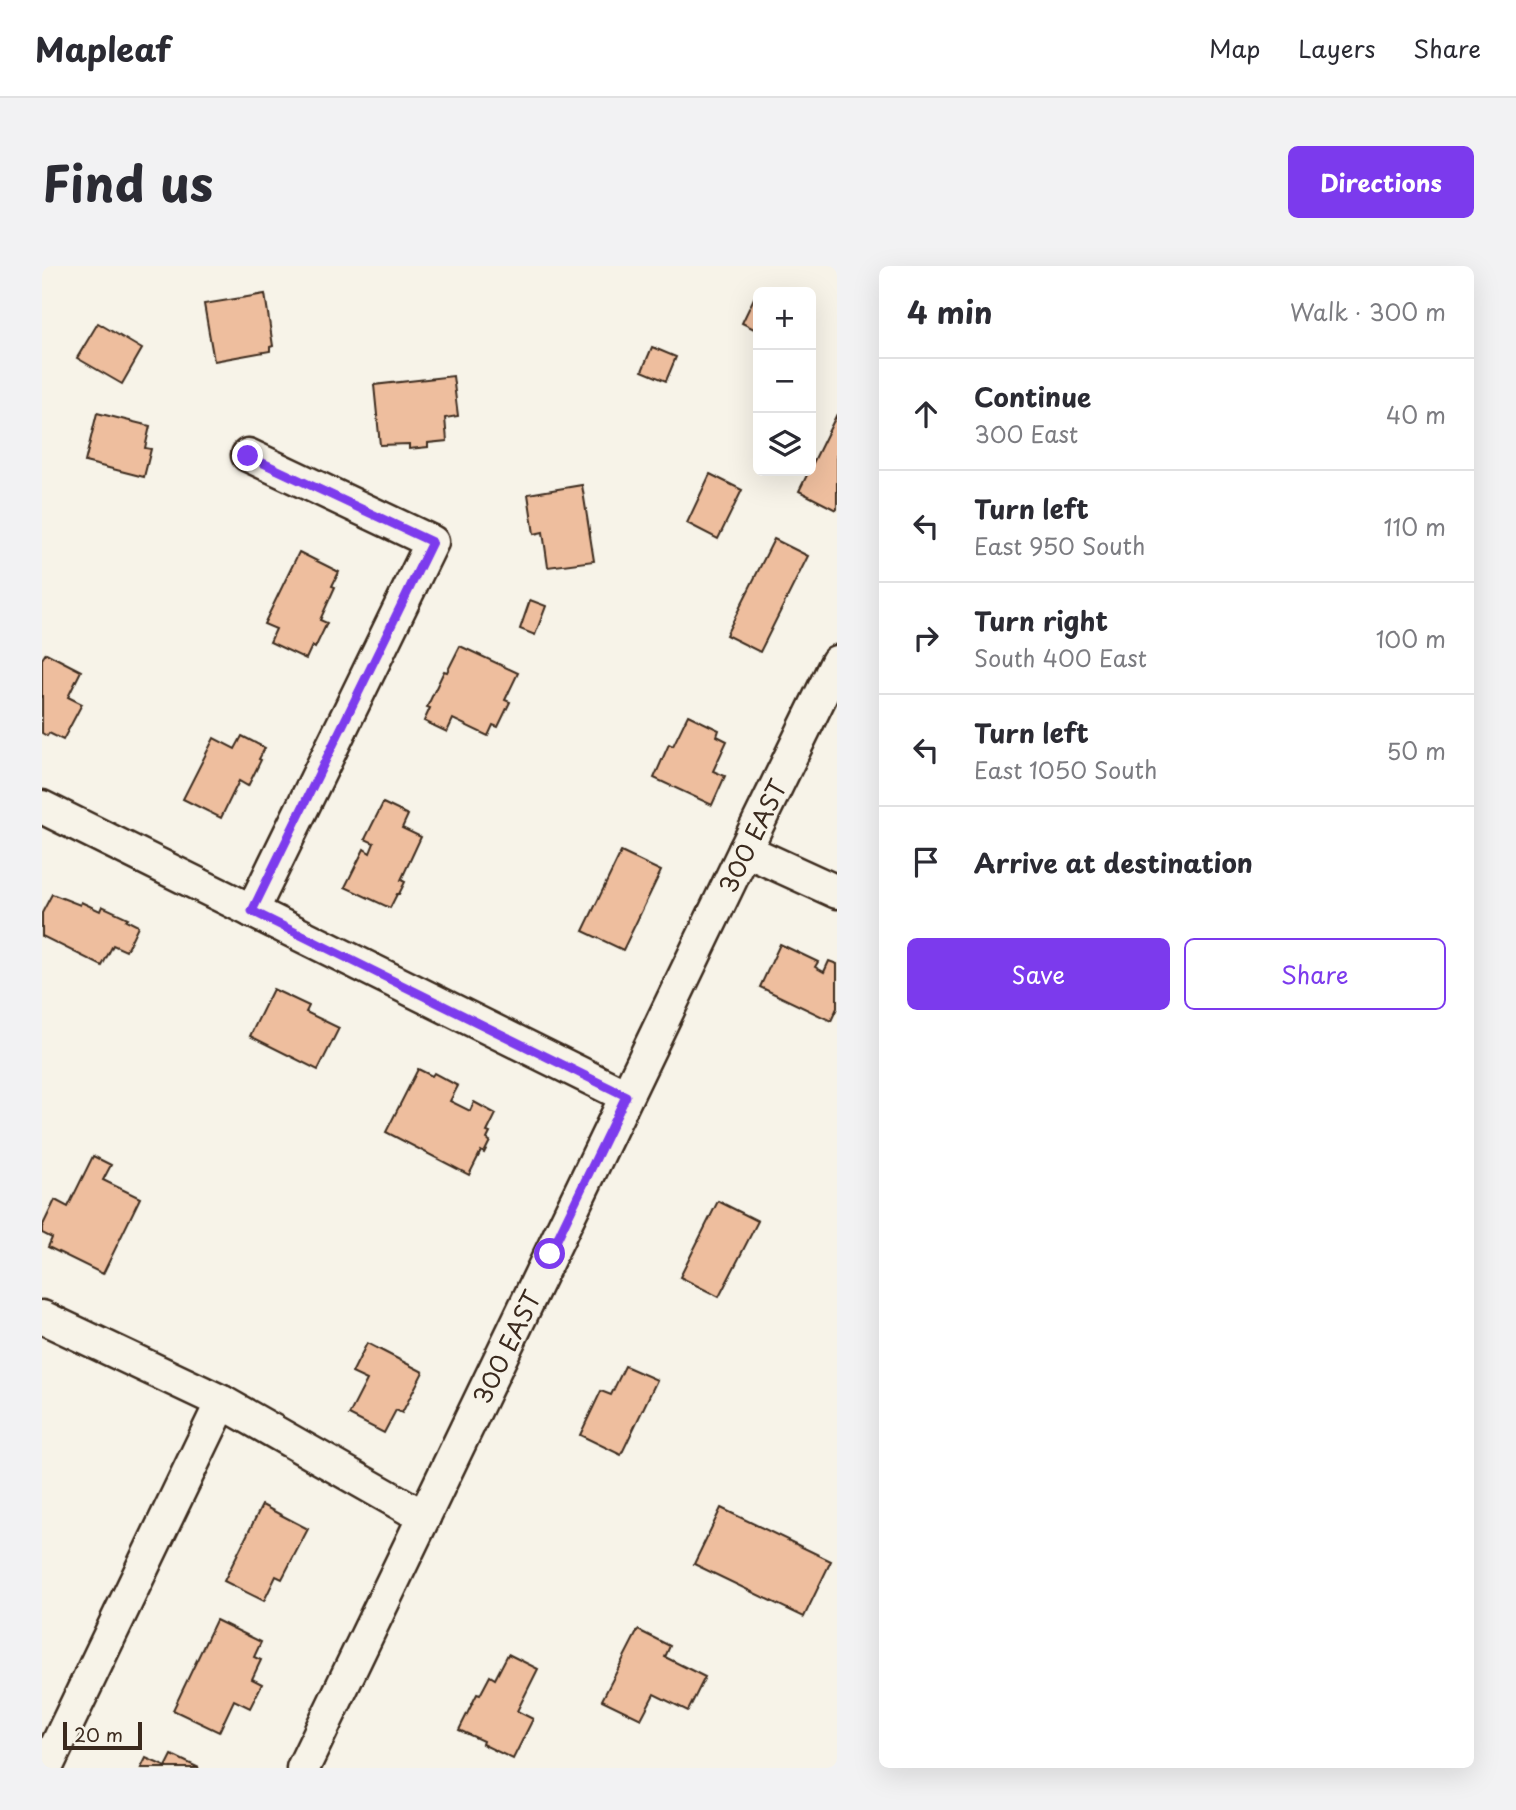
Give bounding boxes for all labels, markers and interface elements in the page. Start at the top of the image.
text: Mapleaf [35,23,171,73]
text: Map [1209,30,1260,66]
text: Layers [1298,30,1375,66]
text: Share [1413,30,1481,66]
text: Find us [42,145,213,219]
button: Directions [1288,146,1474,218]
map controls [753,287,816,476]
button: + [753,287,816,350]
text: 4 min [907,289,993,334]
text: Walk · 300 m [1290,294,1446,329]
button: − [753,350,816,413]
text: Continue [974,377,1091,416]
icon: ahead [907,395,945,433]
text: 40 m [1386,397,1446,432]
button: layers [753,413,816,476]
text: 300 East [974,416,1078,451]
route end [232,440,263,471]
text: Turn left [974,489,1089,528]
icon: left [907,507,945,545]
text: 110 m [1384,509,1446,544]
text: East 950 South [974,528,1145,563]
text: Turn right [974,601,1108,640]
icon: right [907,619,945,657]
text: 100 m [1376,621,1446,656]
text: South 400 East [974,640,1147,675]
text: Turn left [974,713,1089,752]
icon: left [907,731,945,769]
text: 50 m [1386,733,1446,768]
text: East 1050 South [974,752,1157,787]
street label: 300 EAST [709,772,795,899]
icon: arrive [907,843,945,881]
text: Arrive at destination [974,843,1253,882]
button: Save [907,938,1170,1010]
button: Share [1184,938,1446,1010]
route start [534,1238,565,1269]
street label: 300 EAST [463,1283,549,1410]
scale bar [63,1719,142,1751]
text: 20 m [74,1720,123,1748]

